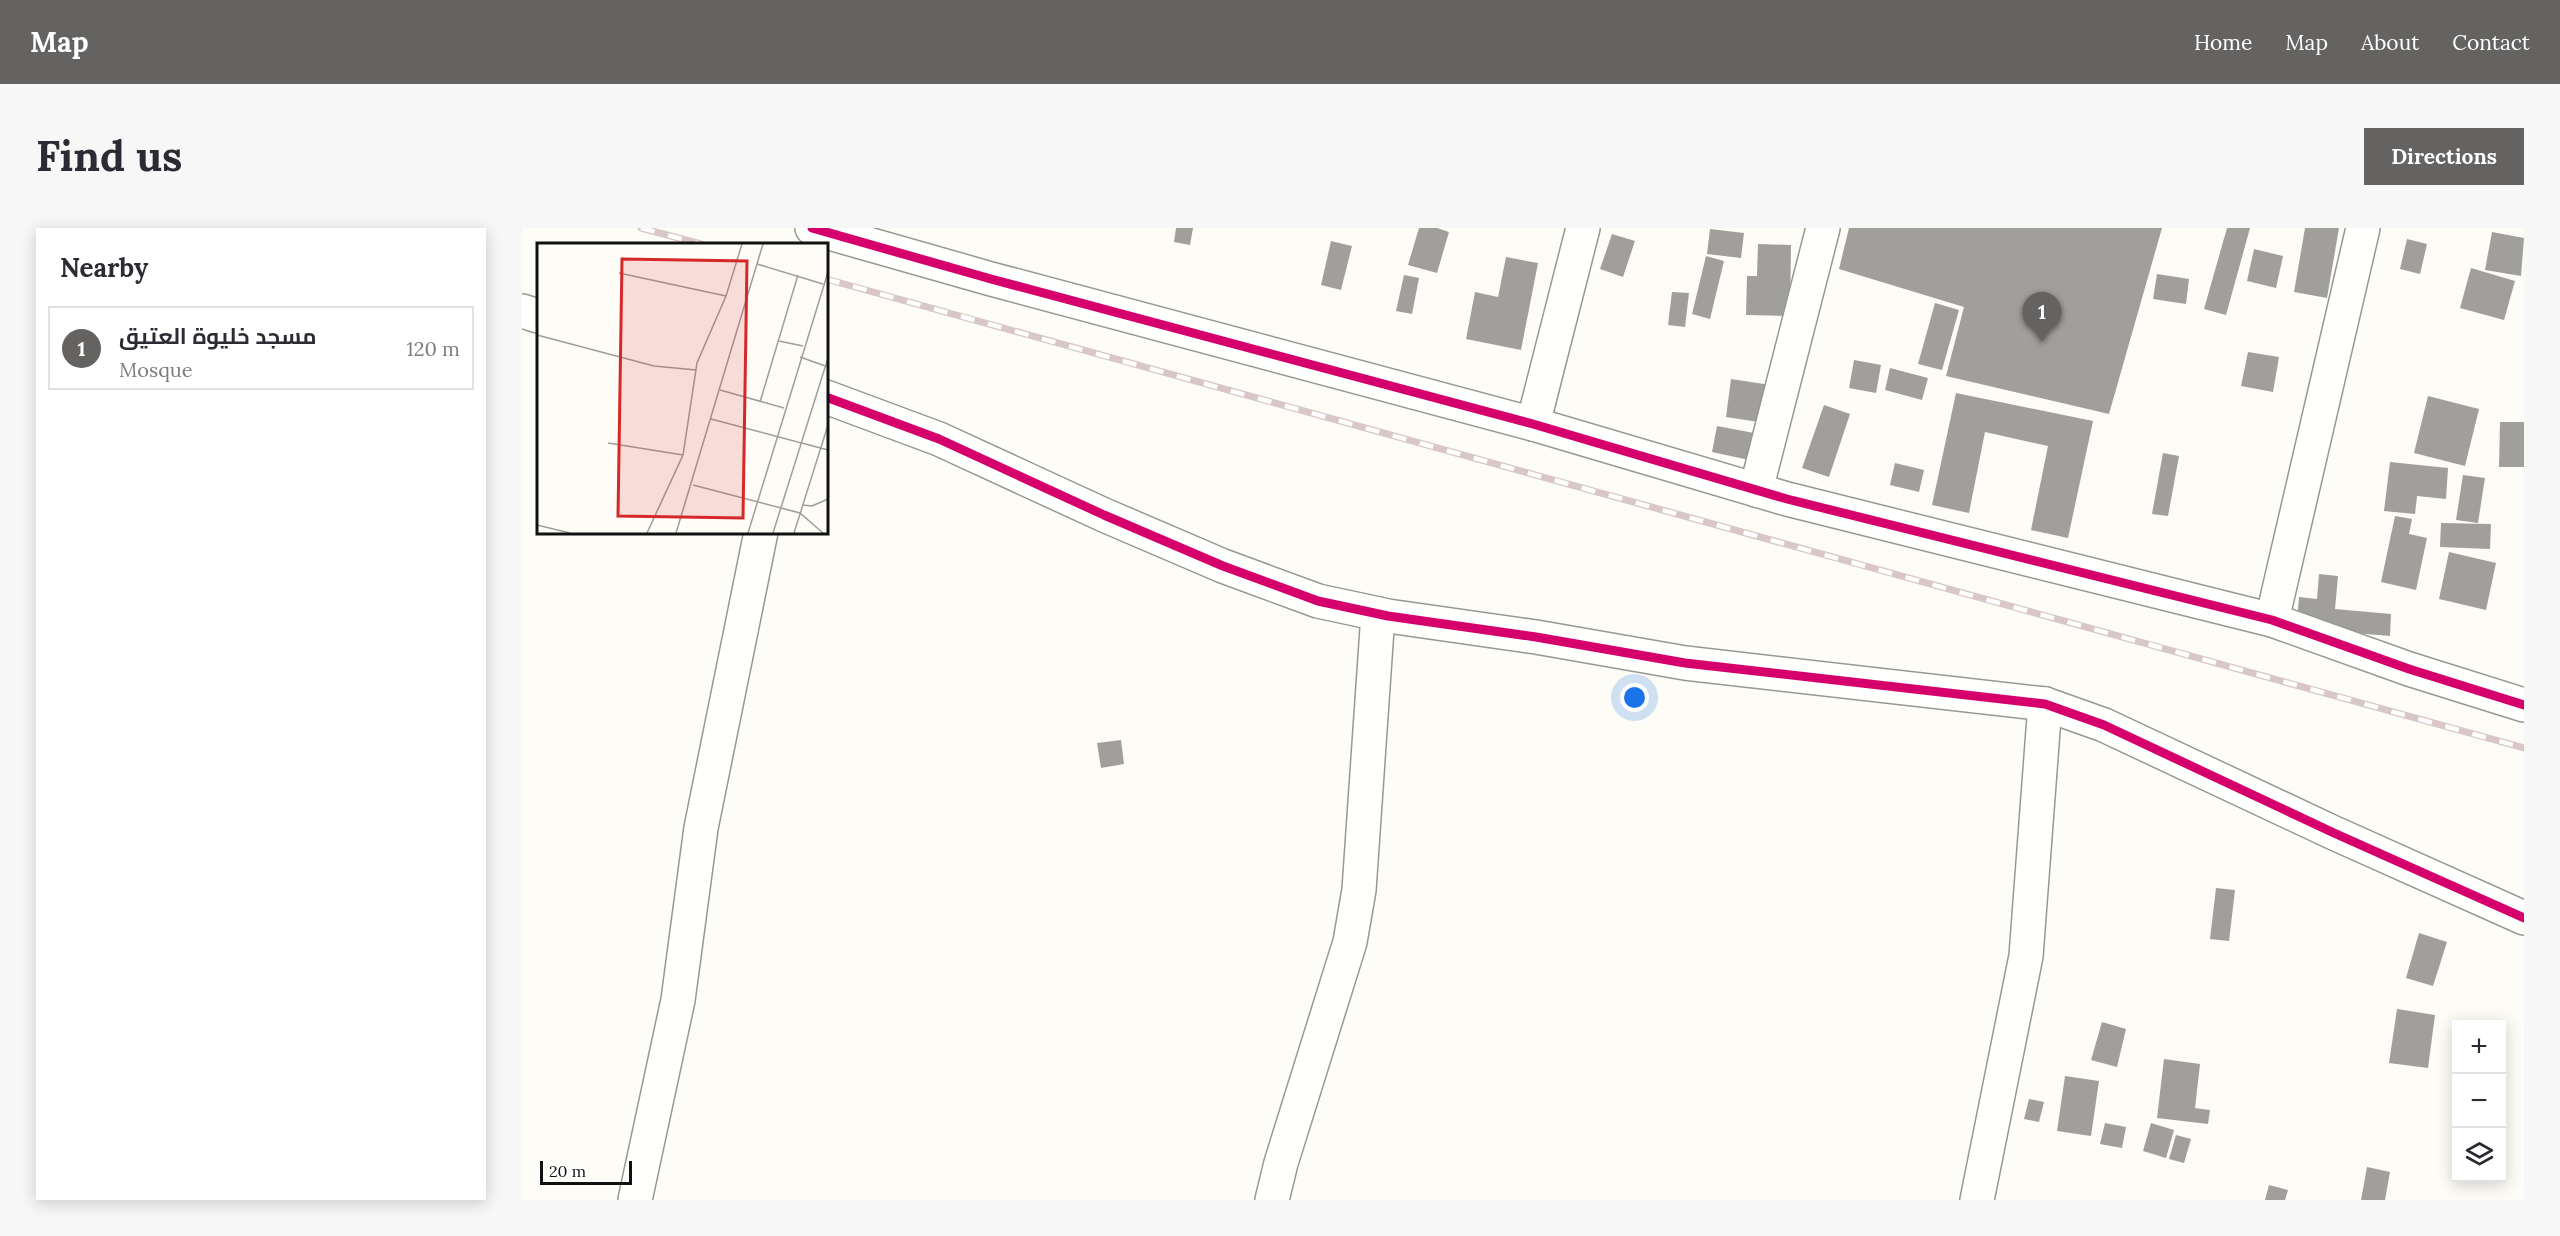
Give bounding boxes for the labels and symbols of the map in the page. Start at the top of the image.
inset map [537,243,828,534]
pin: 1 [2022,292,2062,342]
your location [1620,683,1649,712]
scale bar [540,1158,632,1186]

